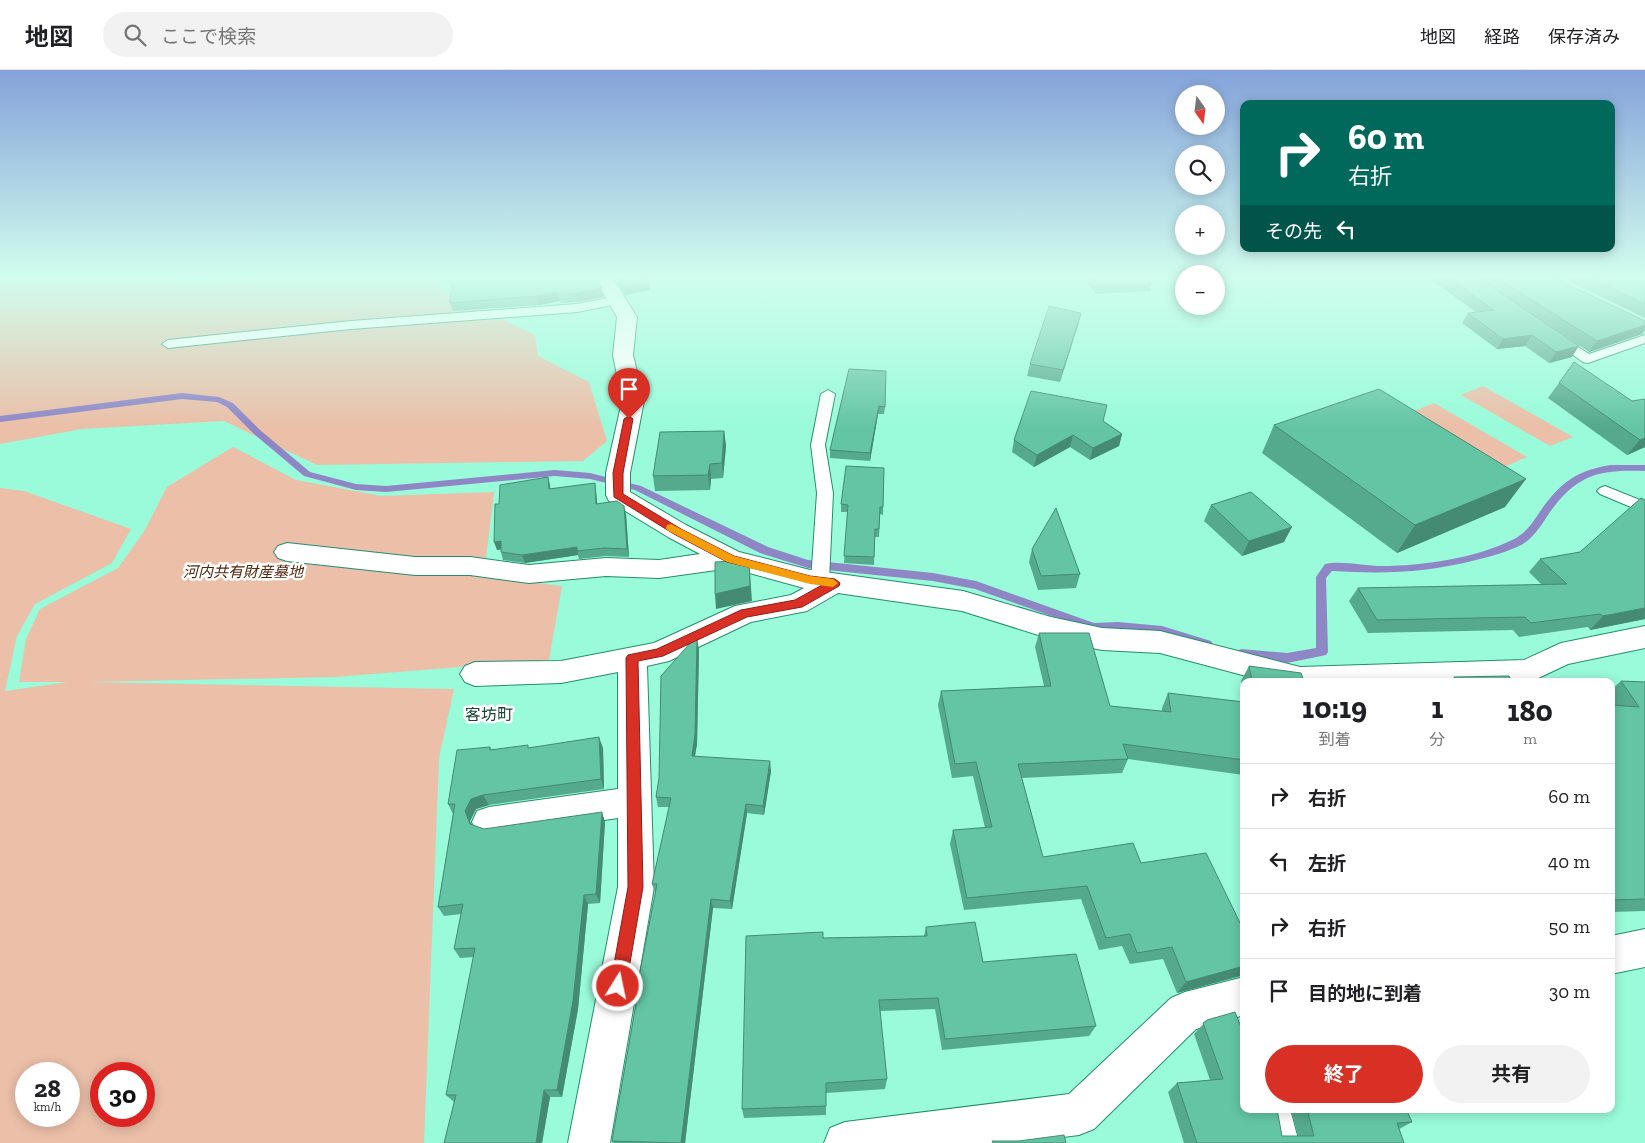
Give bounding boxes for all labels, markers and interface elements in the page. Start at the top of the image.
search box [103,12,453,57]
icon: search [121,21,149,49]
text: 地図 [25,22,73,51]
text: ここで検索 [161,25,256,48]
text: 地図 [1420,26,1456,48]
text: 経路 [1484,26,1520,48]
text: 保存済み [1548,26,1620,48]
north arrow [1175,85,1225,135]
map controls [1175,85,1225,315]
text: 60 m [1348,116,1424,158]
icon: right [1265,120,1330,185]
button: search [1175,145,1225,195]
text: 右折 [1348,163,1392,190]
button: + [1175,205,1225,255]
icon: left [1332,215,1360,243]
text: その先 [1265,220,1322,243]
button: − [1175,265,1225,315]
pin [608,368,650,419]
icon: arrive [615,375,643,403]
park label: 河内共有財産墓地 [183,563,305,581]
text: 10:19 [1302,690,1367,726]
text: 1 [1431,690,1443,726]
text: 180 [1507,693,1553,729]
district label: 客坊町 [465,705,513,724]
text: m [1523,729,1537,748]
text: 到着 [1319,730,1351,749]
text: 分 [1429,730,1445,749]
icon: right [1265,782,1293,810]
text: 60 m [1548,785,1590,808]
text: 右折 [1308,787,1346,810]
icon: left [1265,847,1293,875]
text: 40 m [1548,850,1590,873]
text: 左折 [1308,852,1346,875]
icon: right [1265,912,1293,940]
text: 50 m [1549,915,1590,938]
text: 右折 [1308,917,1346,940]
position arrow [591,959,643,1011]
icon: arrive [1265,977,1293,1005]
text: 30 m [1549,980,1590,1003]
text: 目的地に到着 [1308,982,1422,1005]
button: 終了 [1265,1045,1423,1103]
button: 共有 [1433,1045,1590,1103]
speed limit sign: 30 [90,1062,155,1127]
text: 28 [34,1073,61,1103]
text: km/h [34,1100,61,1114]

